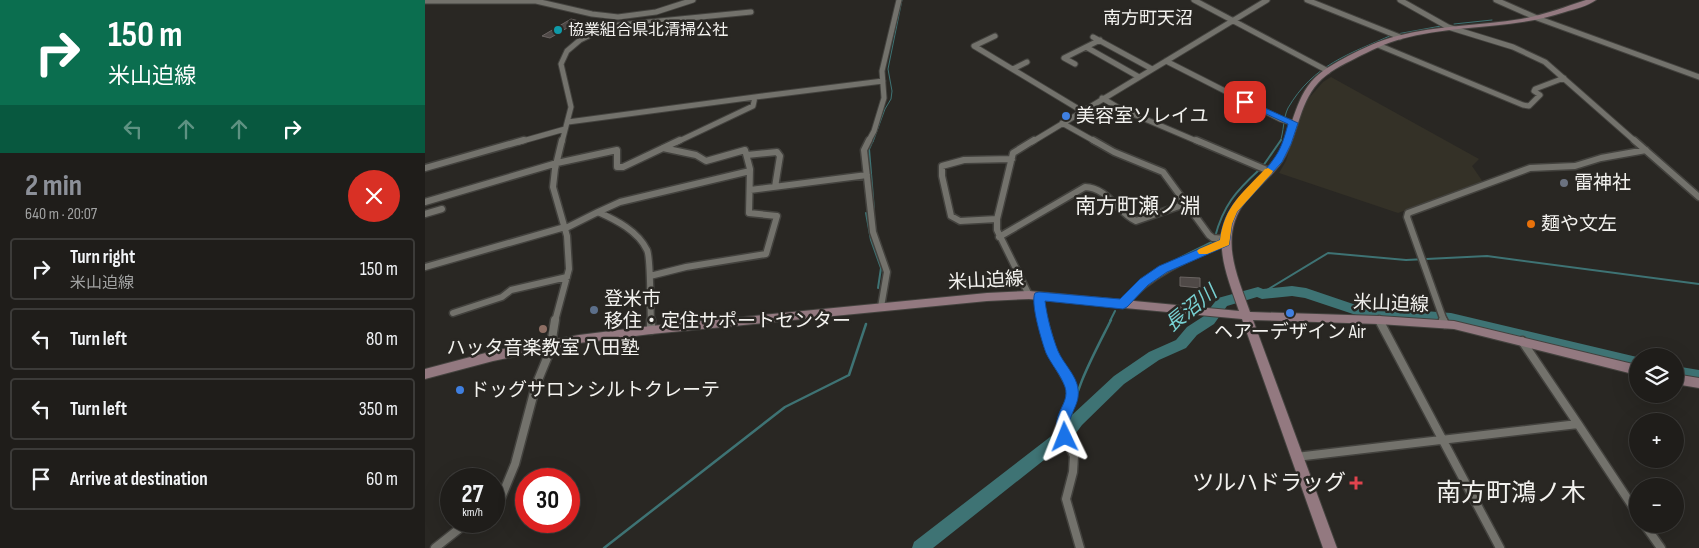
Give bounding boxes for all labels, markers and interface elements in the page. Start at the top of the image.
district label: 南方町天沼 [1103,8,1193,29]
text: 150 m [108,14,182,57]
icon: right [25,20,90,85]
place label: 協業組合県北清掃公社 [568,21,728,40]
marker: 協業組合県北清掃公社 [552,24,564,36]
text: 米山迫線 [108,63,196,90]
pin [1224,81,1266,123]
icon: arrive [1231,88,1259,116]
place label: 美容室ソレイユ [1076,105,1209,128]
marker: 美容室ソレイユ [1060,110,1072,122]
icon: left [119,115,147,143]
icon: ahead [172,115,200,143]
icon: ahead [225,115,253,143]
icon: right [278,115,306,143]
text: 2 min [25,168,82,204]
button: close [348,170,400,222]
place label: 雷神社 [1574,172,1631,195]
marker: 雷神社 [1558,177,1570,189]
district label: 南方町瀬ノ淵 [1075,194,1201,219]
text: 640 m · 20:07 [25,205,97,224]
place label: 麺や文左 [1541,213,1617,236]
marker: 麺や文左 [1525,218,1537,230]
text: Turn right [70,246,135,269]
icon: right [27,255,55,283]
text: 150 m [360,258,398,281]
street label: 米山迫線 [947,268,1025,294]
text: 米山迫線 [70,274,134,293]
water label: 長沼川 [1160,280,1223,337]
place label: 登米市 移住・定住サポートセンター [604,288,851,333]
street label: 米山迫線 [1353,291,1429,317]
marker: 登米市 移住・定住サポートセンター [588,304,600,316]
marker: ヘアーデザイン Air [1284,307,1296,319]
place label: ヘアーデザイン Air [1214,321,1367,344]
marker: ハッタ音楽教室 八田塾 [537,323,549,335]
icon: left [27,325,55,353]
text: Turn left [70,328,127,351]
text: 80 m [366,328,398,351]
place label: ハッタ音楽教室 八田塾 [446,337,640,360]
map controls [1629,348,1684,533]
button: layers [1629,348,1684,403]
place label: ドッグサロン シルトクレーテ [470,379,720,402]
marker: ドッグサロン シルトクレーテ [454,384,466,396]
icon: left [27,395,55,423]
text: Turn left [70,398,127,421]
text: 350 m [359,398,398,421]
position arrow [1038,410,1090,462]
button: + [1629,413,1684,468]
icon: arrive [27,465,55,493]
text: Arrive at destination [70,468,208,491]
text: 60 m [366,468,398,491]
speed limit sign: 30 [515,468,580,533]
place label: ツルハドラッグ [1192,470,1346,497]
marker: ツルハドラッグ [1350,477,1362,489]
district label: 南方町鴻ノ木 [1436,478,1586,509]
button: − [1629,478,1684,533]
text: 27 [462,479,483,510]
text: km/h [462,505,483,520]

